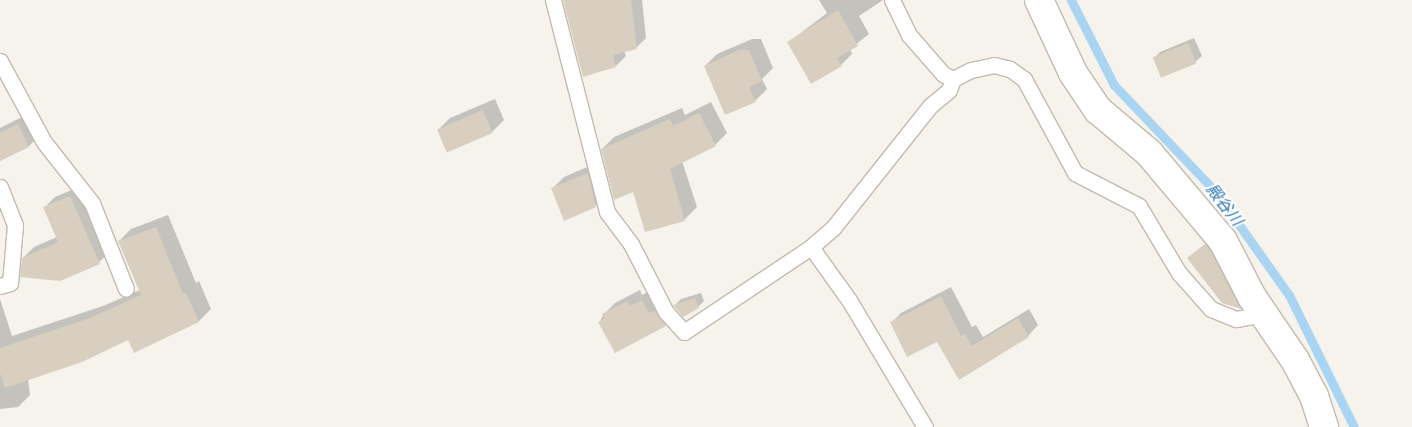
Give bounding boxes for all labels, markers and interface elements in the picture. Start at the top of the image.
water label: 殿谷川 [1202,180,1246,230]

